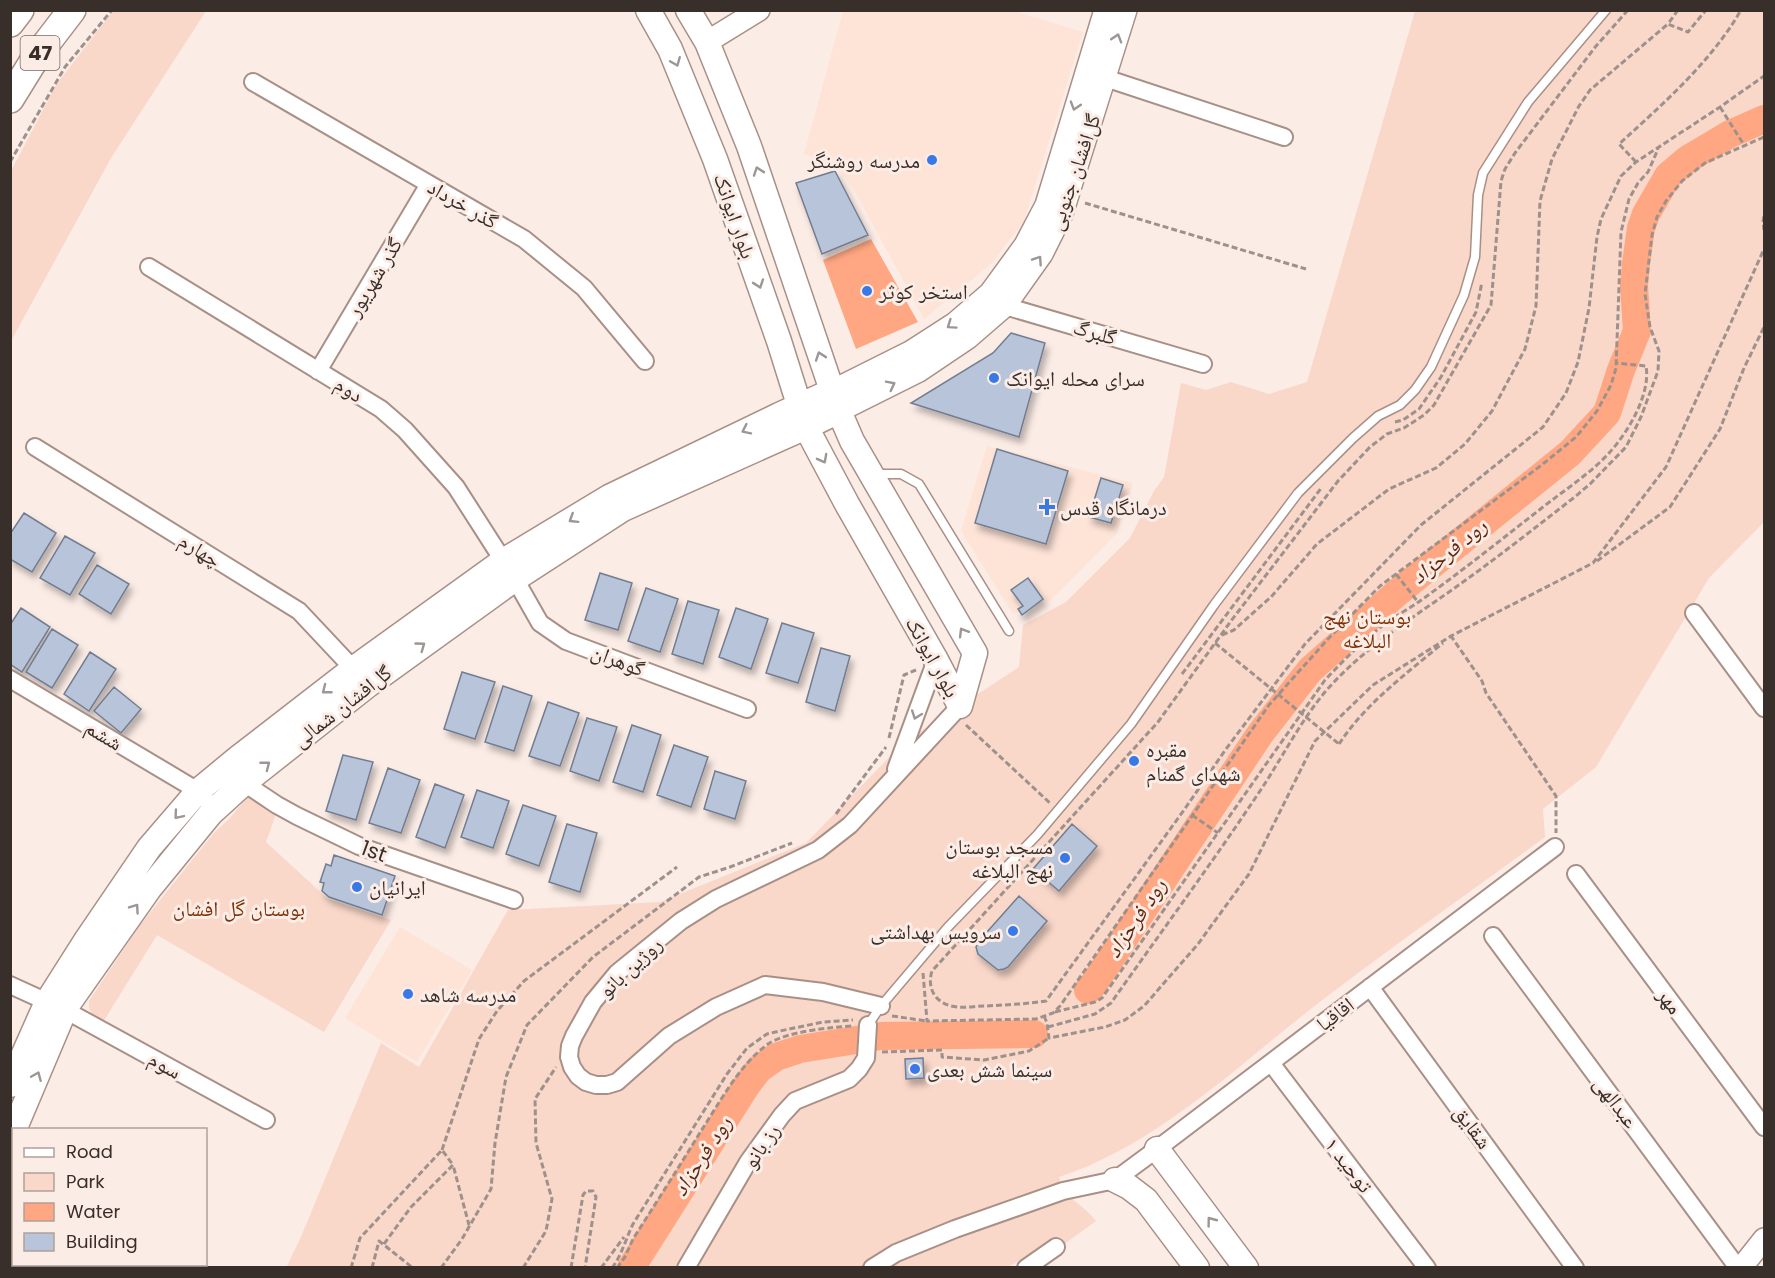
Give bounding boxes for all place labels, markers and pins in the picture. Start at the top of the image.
place label: مدرسه روشنگر [806,146,920,175]
marker: مدرسه روشنگر [925,153,939,167]
place label: استخر کوثر [878,277,968,306]
marker: استخر کوثر [860,284,874,298]
place label: سرای محله ایوانک [1006,364,1145,393]
marker: سرای محله ایوانک [987,371,1001,385]
place label: درمانگاه قدس [1060,493,1167,522]
marker: درمانگاه قدس [1038,498,1056,516]
place label: مقبره شهدای گمنام [1146,735,1240,788]
marker: مقبره شهدای گمنام [1127,754,1141,768]
place label: مسجد بوستان نهج البلاغه [945,832,1053,885]
marker: مسجد بوستان نهج البلاغه [1058,851,1072,865]
place label: ایرانیان [369,873,426,902]
marker: ایرانیان [350,880,364,894]
place label: سرویس بهداشتی [870,917,1001,946]
marker: سرویس بهداشتی [1006,924,1020,938]
place label: مدرسه شاهد [420,980,516,1009]
marker: مدرسه شاهد [401,987,415,1001]
place label: سینما شش بعدی [927,1055,1052,1084]
marker: سینما شش بعدی [908,1062,922,1076]

